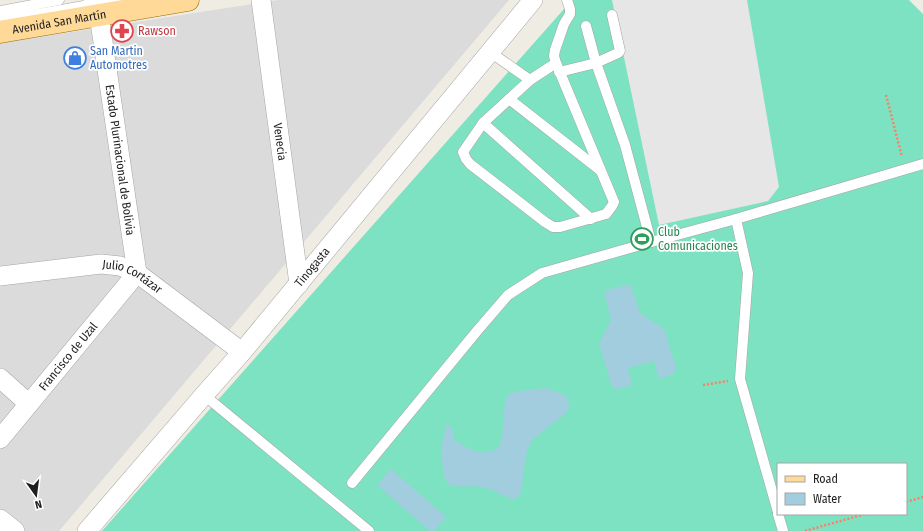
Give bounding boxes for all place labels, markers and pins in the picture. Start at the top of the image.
pharmacy icon: Rawson [109,18,135,44]
place label: Rawson [138,24,176,38]
place label: San Martin Automotres [90,44,147,72]
shop icon: San Martin Automotres [62,45,88,71]
place label: Club Comunicaciones [658,225,738,253]
sports icon: Club Comunicaciones [629,226,655,252]

